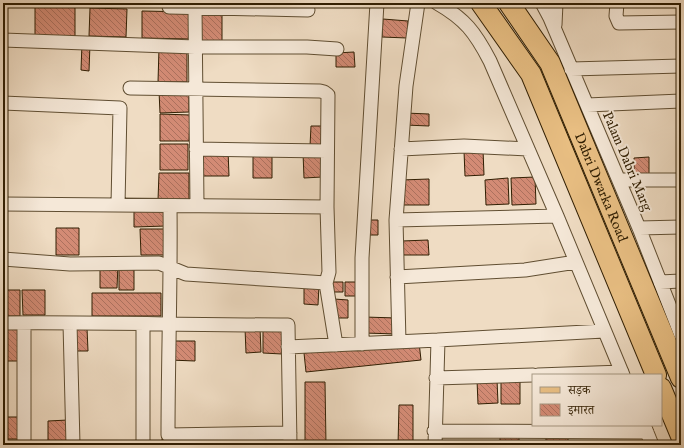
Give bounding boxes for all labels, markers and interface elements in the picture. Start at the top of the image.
street label: Palam Dabri Marg [598,109,656,214]
street label: Dabri Dwarka Road [570,130,632,245]
legend [532,374,662,426]
text: सड़क [567,383,592,398]
text: इमारत [567,403,595,418]

